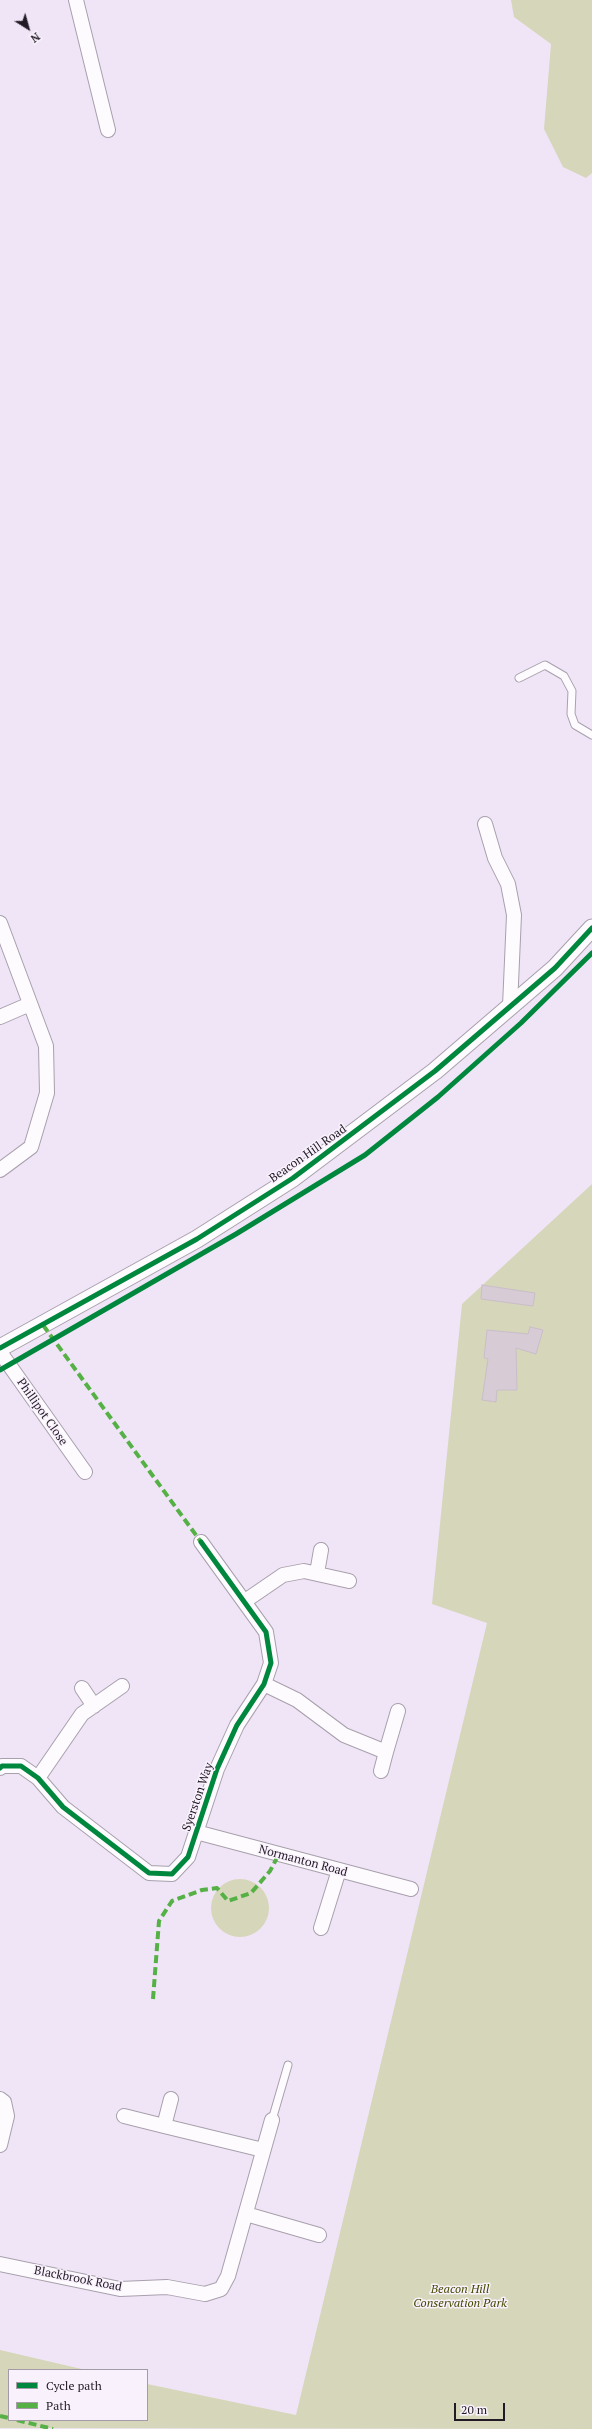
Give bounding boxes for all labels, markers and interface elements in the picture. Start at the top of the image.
north arrow [8,8,48,48]
text: N [28,29,43,46]
street label: Beacon Hill Road [267,1122,349,1186]
street label: Phillipot Close [14,1376,70,1448]
street label: Syerston Way [180,1761,216,1833]
street label: Normanton Road [257,1842,349,1880]
street label: Blackbrook Road [33,2263,123,2295]
park label: Beacon Hill Conservation Park [413,2283,507,2311]
legend [8,2369,148,2421]
text: Cycle path [46,2378,102,2393]
scale bar [456,2395,507,2421]
text: Path [46,2398,71,2413]
text: 20 m [461,2402,487,2417]

